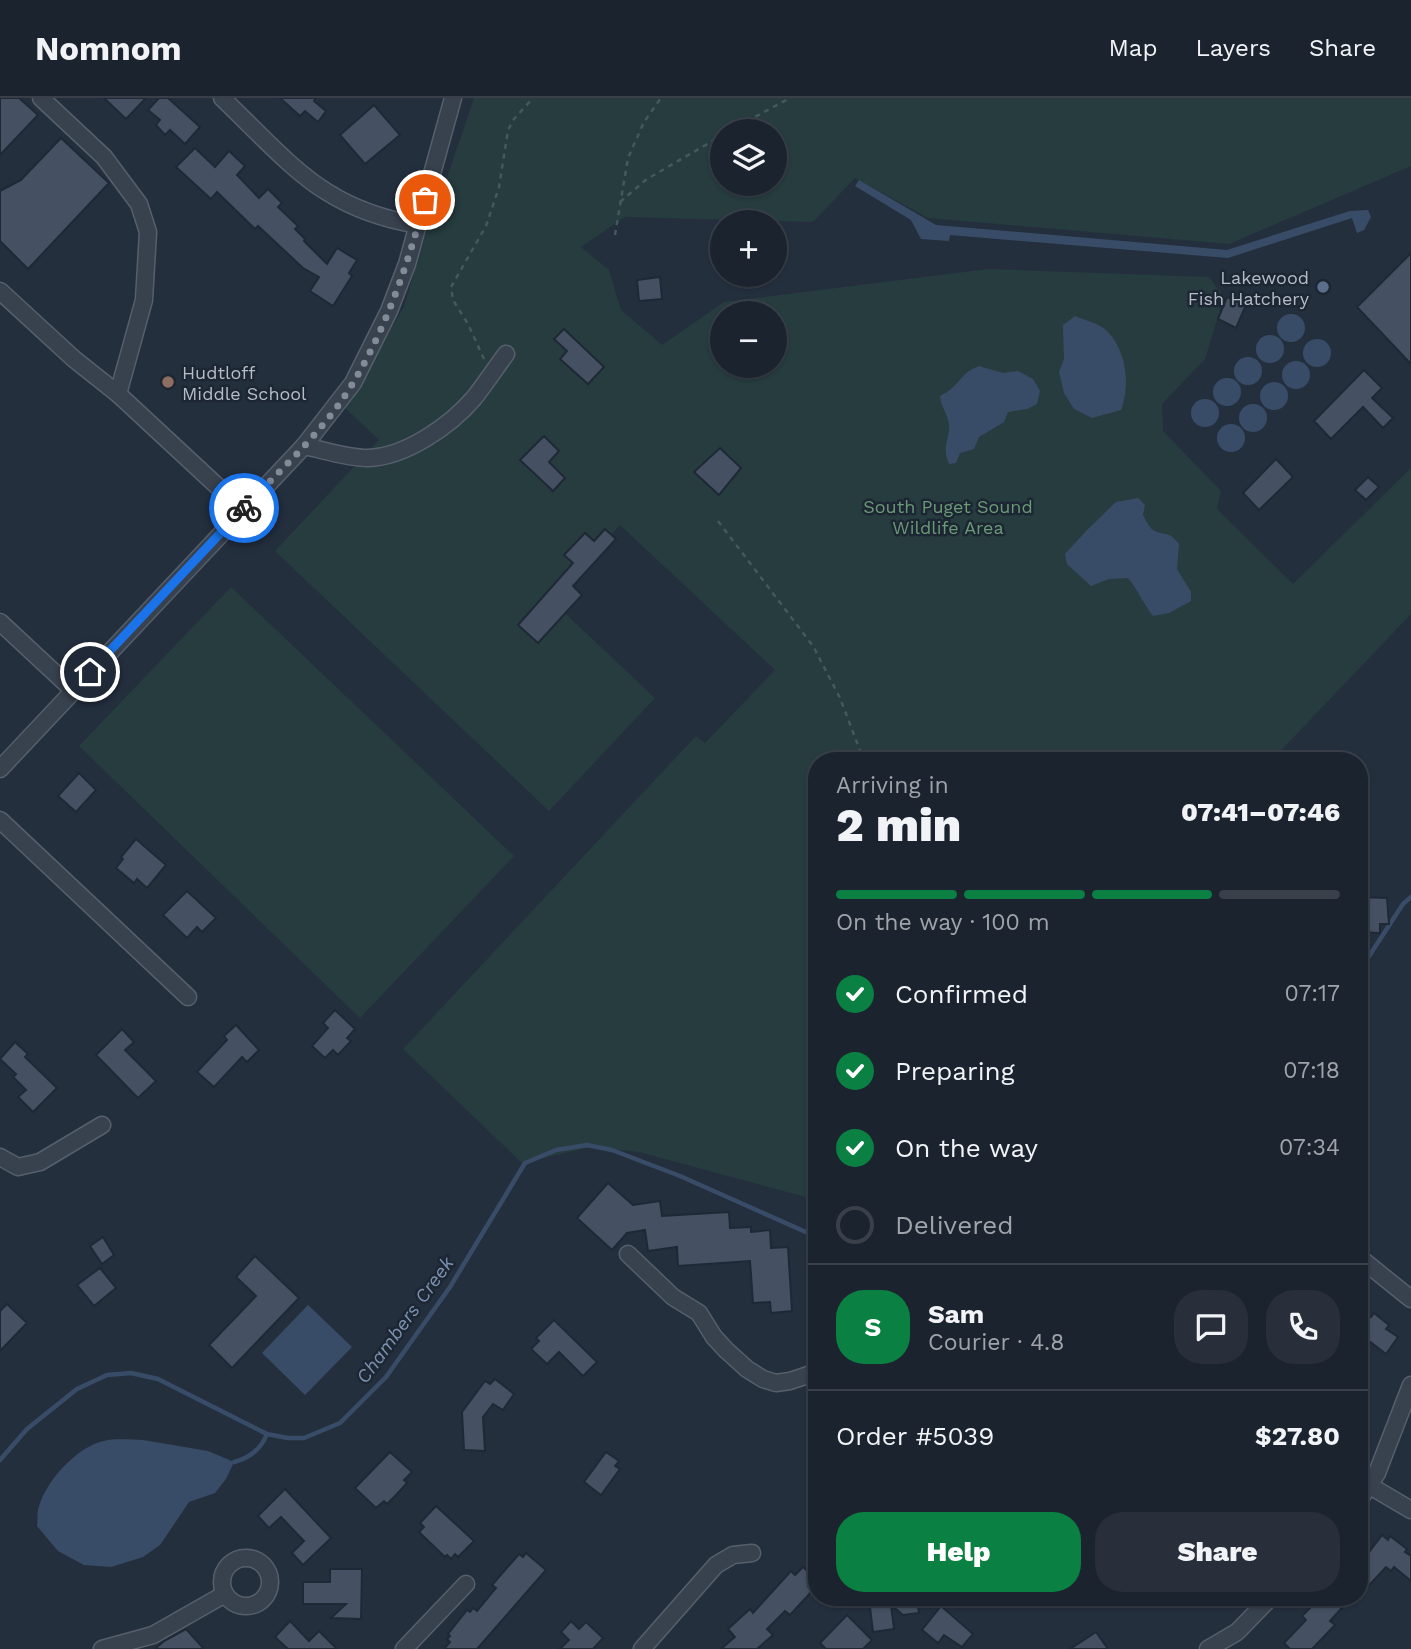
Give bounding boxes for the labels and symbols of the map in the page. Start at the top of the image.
pin [395,170,455,230]
place label: Lakewood Fish Hatchery [1188,267,1310,309]
marker: Lakewood Fish Hatchery [1315,279,1331,295]
place label: Hudtloff Middle School [182,362,307,404]
marker: Hudtloff Middle School [160,374,176,390]
courier [209,473,279,543]
park label: South Puget Sound Wildlife Area [863,496,1033,538]
pin [60,642,120,702]
water label: Chambers Creek [351,1252,459,1388]

